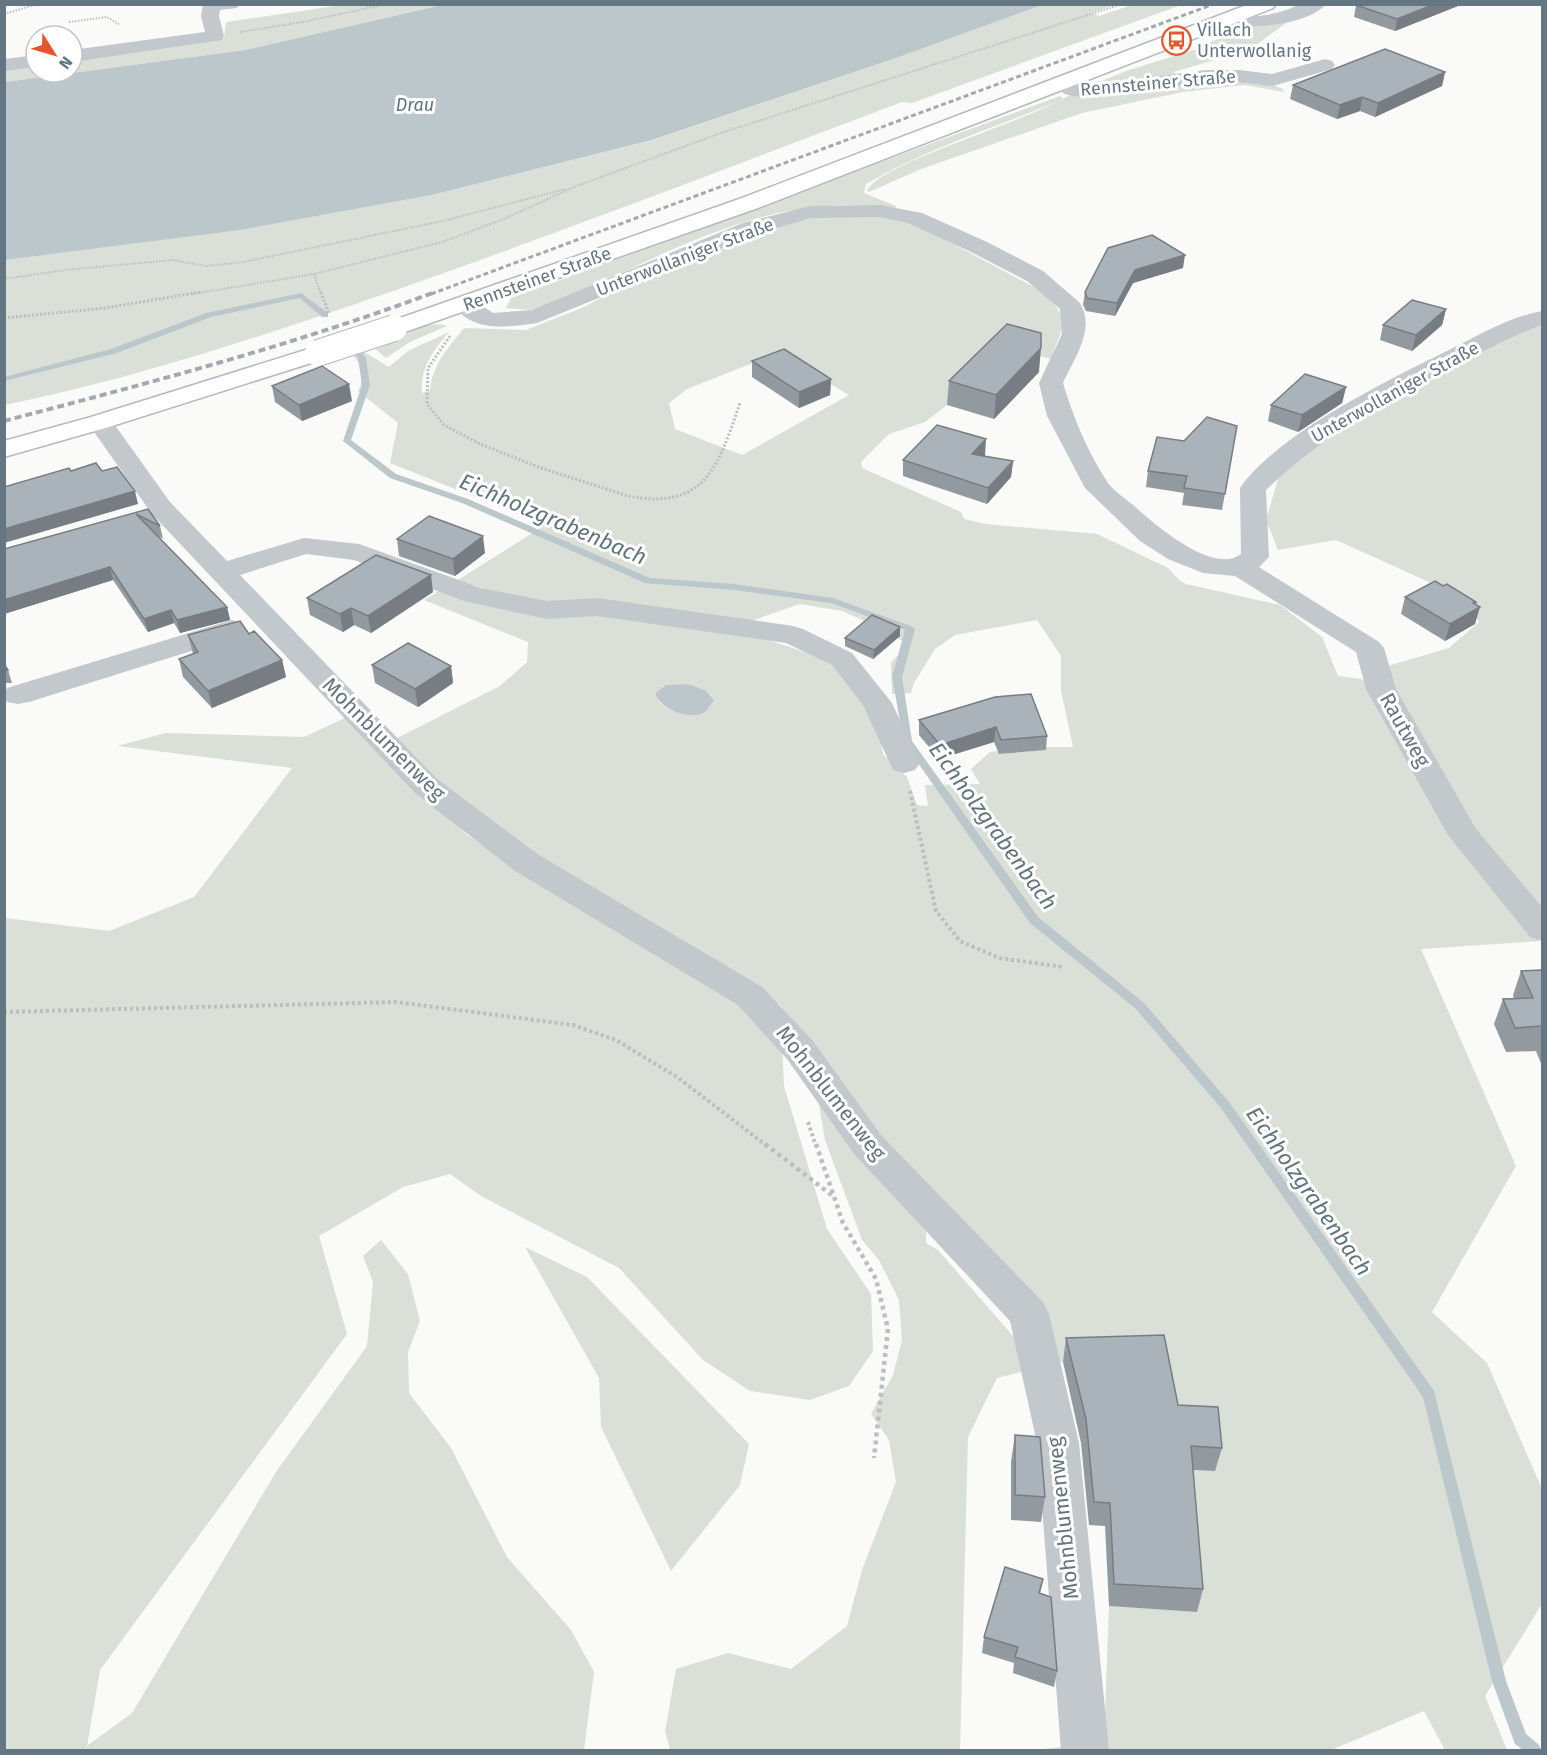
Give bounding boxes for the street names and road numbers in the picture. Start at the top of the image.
street label: Rennsteiner Straße [1079,65,1237,101]
street label: Unterwollaniger Straße [593,213,777,301]
street label: Rennsteiner Straße [460,242,614,316]
street label: Unterwollaniger Straße [1307,337,1483,447]
street label: Mohnblumenweg [317,672,451,806]
street label: Rautweg [1374,688,1436,772]
street label: Mohnblumenweg [771,1021,892,1165]
street label: Mohnblumenweg [1042,1435,1084,1601]

